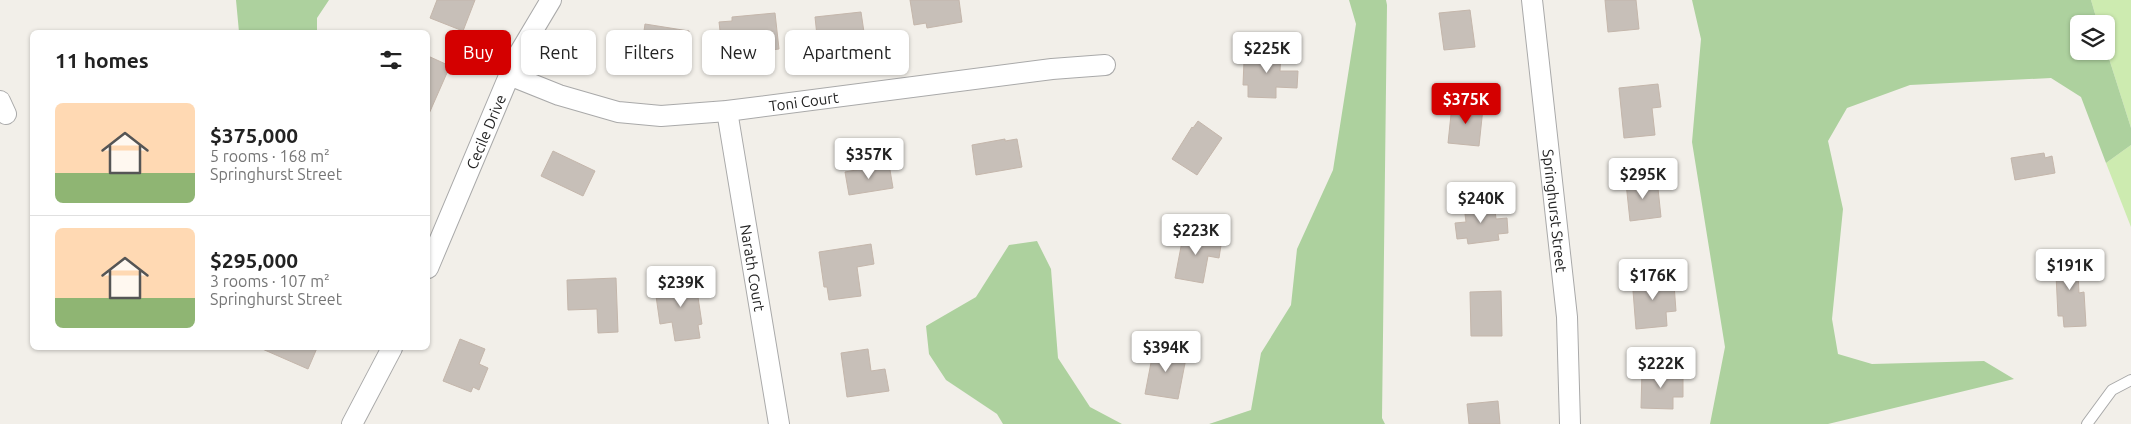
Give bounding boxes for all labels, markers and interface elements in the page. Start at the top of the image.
map controls [2070,15,2115,60]
button: layers [2070,15,2115,60]
chip: Buy [445,30,511,75]
chip: Rent [521,30,596,75]
chip: Filters [606,30,692,75]
chip: New [702,30,775,75]
chip: Apartment [785,30,909,75]
pin: $225K [1232,32,1302,74]
text: $225K [1244,39,1290,57]
icon: filters [377,46,405,74]
text: 11 homes [55,48,149,72]
pin: $375K [1431,82,1501,125]
street label: Toni Court [768,88,840,114]
text: $375K [1443,90,1489,108]
street label: Cecile Drive [462,92,509,171]
icon: home [95,123,155,183]
text: $375,000 [210,123,298,147]
pin: $357K [834,138,904,180]
text: $357K [846,145,892,163]
text: 5 rooms · 168 m² [210,147,330,165]
street label: Springhurst Street [1540,148,1571,273]
pin: $295K [1608,158,1678,200]
text: Springhurst Street [210,165,342,183]
text: $295K [1620,165,1666,183]
pin: $240K [1446,182,1516,224]
text: $240K [1458,189,1504,207]
pin: $223K [1161,214,1231,256]
text: $223K [1173,221,1219,239]
street label: Narath Court [737,223,769,313]
icon: home [95,248,155,308]
text: $295,000 [210,248,298,272]
pin: $191K [2035,248,2105,291]
text: $191K [2047,256,2093,274]
pin: $176K [1618,258,1688,301]
pin: $239K [646,266,716,308]
text: $176K [1630,266,1676,284]
text: 3 rooms · 107 m² [210,272,330,290]
text: $239K [658,273,704,291]
text: Springhurst Street [210,290,342,308]
pin: $394K [1131,330,1201,373]
text: $394K [1143,338,1189,356]
pin: $222K [1626,346,1696,389]
text: $222K [1638,354,1684,372]

